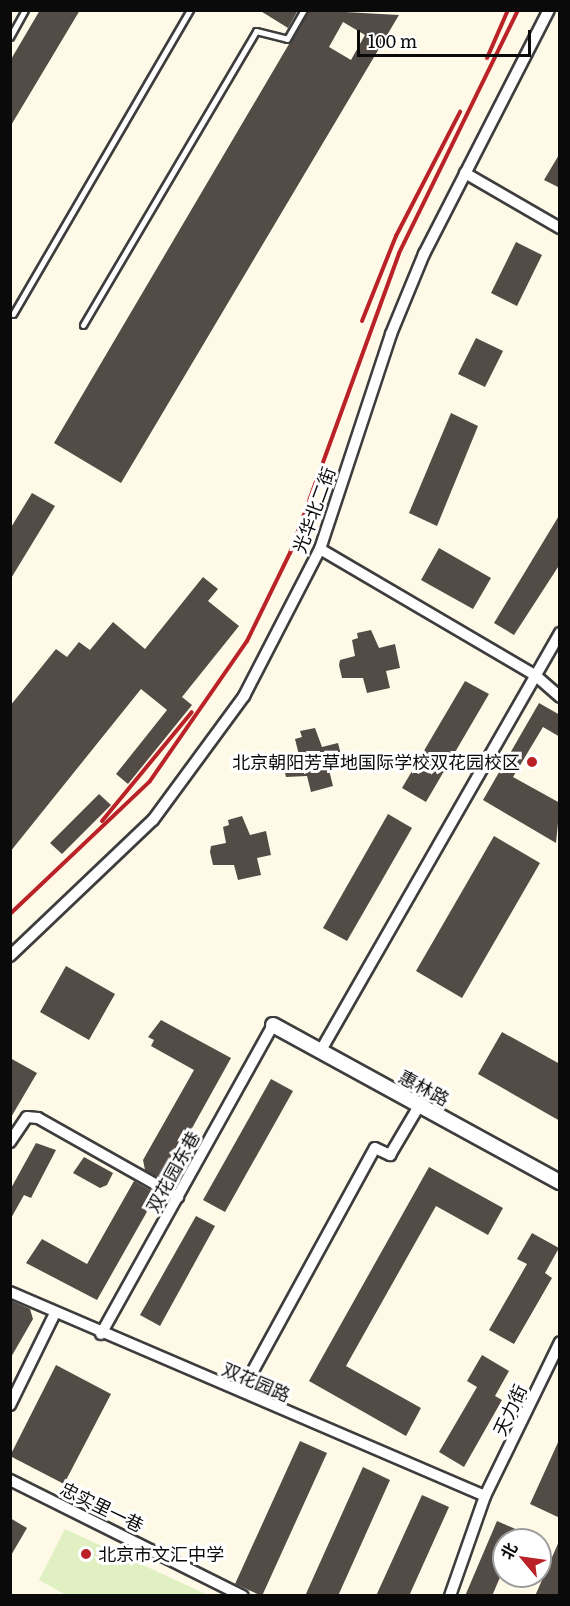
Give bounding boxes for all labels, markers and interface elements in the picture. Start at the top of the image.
scale bar [360,18,534,56]
text: 100 m [368,27,417,54]
street label: 光华北二街 [288,464,340,556]
place label: 北京朝阳芳草地国际学校双花园校区 [232,751,520,773]
marker: 北京朝阳芳草地国际学校双花园校区 [525,755,539,769]
street label: 惠林路 [395,1066,453,1110]
street label: 双花园东巷 [142,1127,204,1217]
street label: 双花园路 [219,1358,293,1406]
street label: 天力街 [489,1381,531,1439]
street label: 忠实里一巷 [57,1478,147,1536]
north arrow [492,1528,552,1588]
text: 北 [494,1537,522,1563]
place label: 北京市文汇中学 [98,1543,224,1565]
marker: 北京市文汇中学 [79,1547,93,1561]

